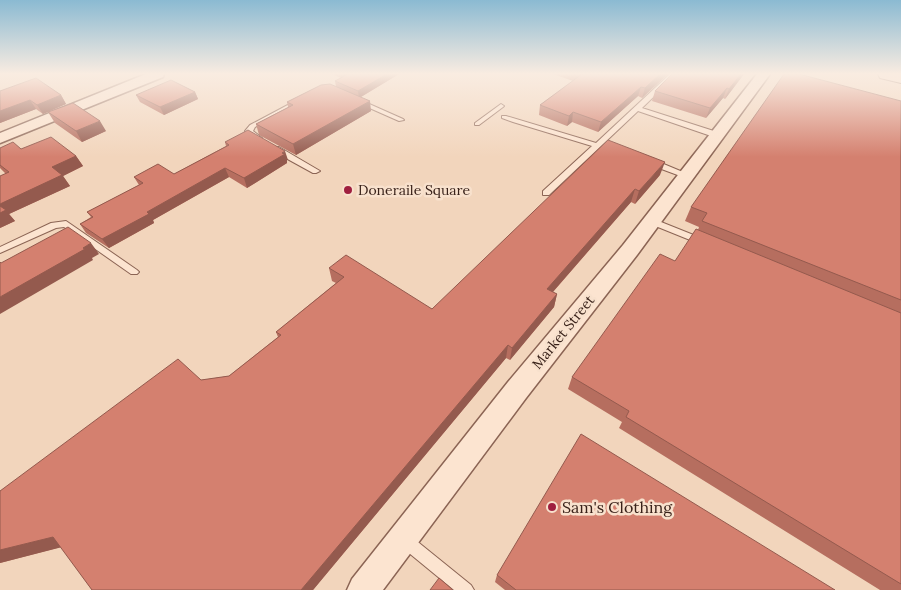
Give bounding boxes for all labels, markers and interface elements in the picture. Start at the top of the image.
place label: Doneraile Square [358,181,470,199]
marker: Doneraile Square [342,184,354,196]
street label: Market Street [528,291,599,373]
place label: Sam's Clothing [562,497,673,517]
marker: Sam's Clothing [546,501,558,513]

